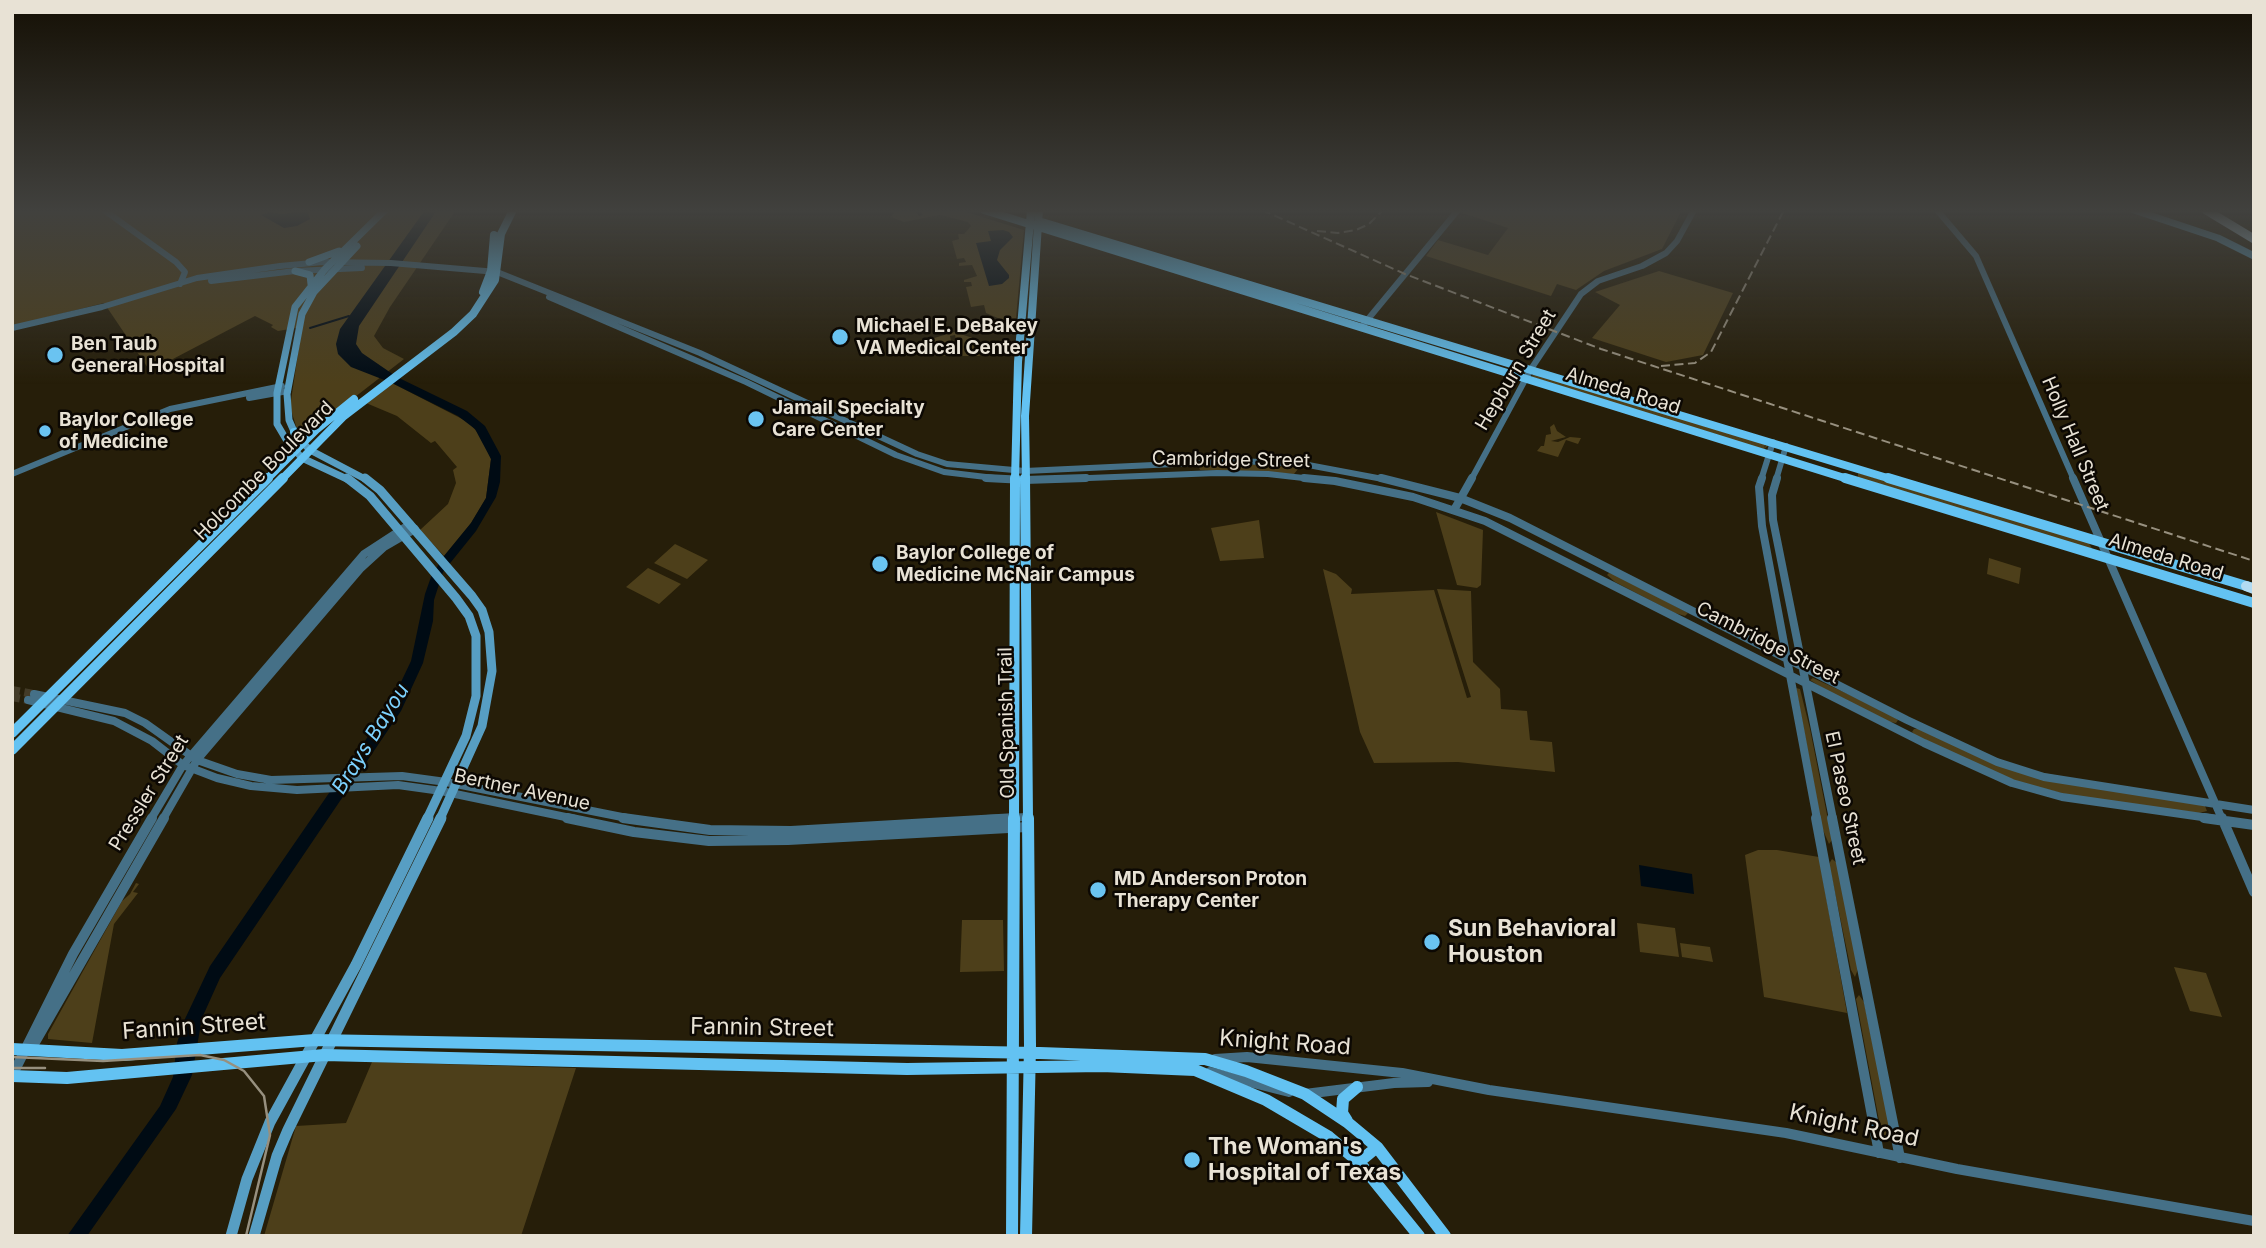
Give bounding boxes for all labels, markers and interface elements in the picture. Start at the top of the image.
street label: Hepburn Street [1471,305,1561,435]
place label: Michael E. DeBakey VA Medical Center [856,315,1038,359]
marker: Michael E. DeBakey VA Medical Center [830,327,850,347]
place label: Ben Taub General Hospital [71,333,225,377]
marker: Ben Taub General Hospital [45,345,65,365]
street label: Almeda Road [1563,363,1683,419]
street label: Holly Hall Street [2036,373,2114,515]
street label: Holcombe Boulevard [190,397,338,545]
place label: Jamail Specialty Care Center [772,397,925,441]
place label: Baylor College of Medicine [59,409,193,453]
marker: Jamail Specialty Care Center [746,409,766,429]
marker: Baylor College of Medicine [37,423,53,439]
street label: Cambridge Street [1152,447,1310,473]
street label: Almeda Road [2106,529,2226,585]
place label: Baylor College of Medicine McNair Campus [896,542,1135,586]
marker: Baylor College of Medicine McNair Campus [870,554,890,574]
street label: Cambridge Street [1692,597,1844,689]
street label: Old Spanish Trail [994,647,1020,799]
water label: Brays Bayou [327,679,415,799]
street label: El Paseo Street [1820,729,1870,867]
street label: Pressler Street [104,731,194,855]
street label: Bertner Avenue [452,764,592,816]
place label: MD Anderson Proton Therapy Center [1114,868,1307,912]
marker: MD Anderson Proton Therapy Center [1088,880,1108,900]
place label: Sun Behavioral Houston [1448,915,1616,969]
marker: Sun Behavioral Houston [1422,932,1442,952]
street label: Fannin Street [121,1008,267,1046]
street label: Fannin Street [690,1013,834,1043]
street label: Knight Road [1218,1025,1352,1061]
street label: Knight Road [1787,1099,1921,1153]
place label: The Woman's Hospital of Texas [1208,1133,1402,1187]
marker: The Woman's Hospital of Texas [1182,1150,1202,1170]

